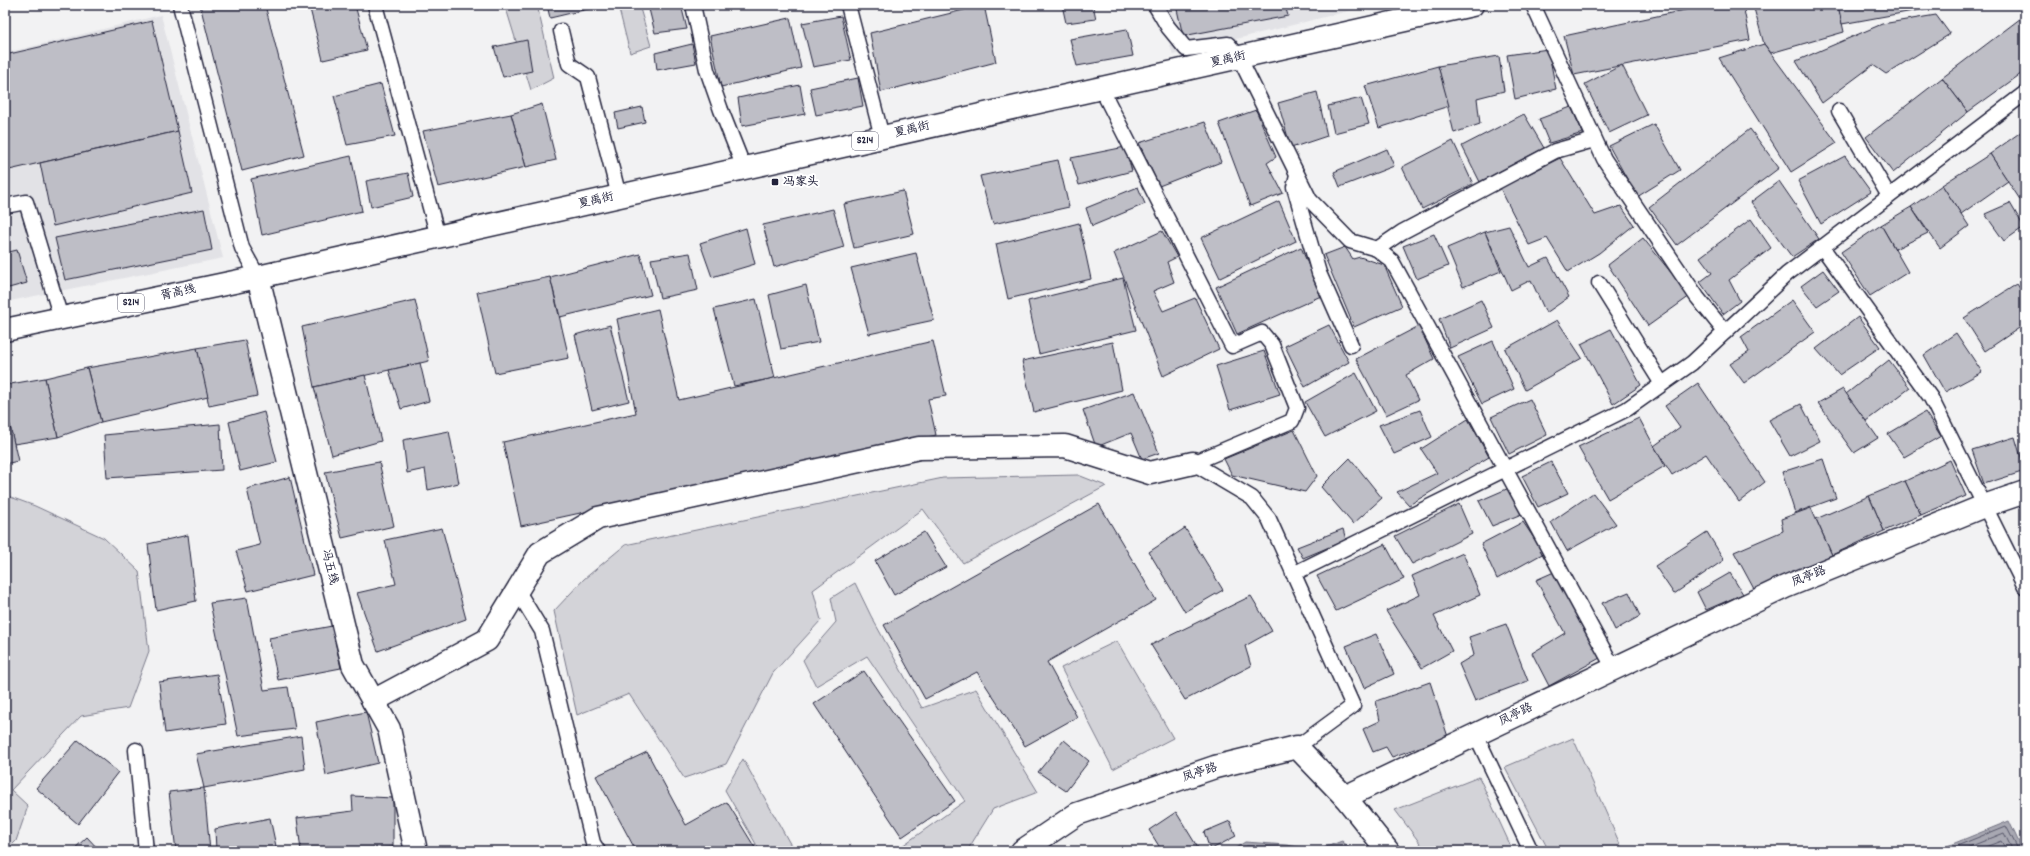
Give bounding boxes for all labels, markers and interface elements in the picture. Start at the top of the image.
street label: 夏禹街 [1209,48,1247,72]
street label: 夏禹街 [893,118,931,142]
road number: S214 [852,132,878,150]
place label: 冯家头 [783,174,819,191]
marker: 冯家头 [770,177,780,187]
street label: 夏禹街 [577,189,615,213]
street label: 胥高线 [159,281,197,305]
road number: S214 [118,294,144,312]
street label: 冯五线 [316,547,342,587]
street label: 凤亭路 [1789,562,1829,592]
street label: 凤亭路 [1496,699,1536,731]
street label: 凤亭路 [1180,759,1220,787]

